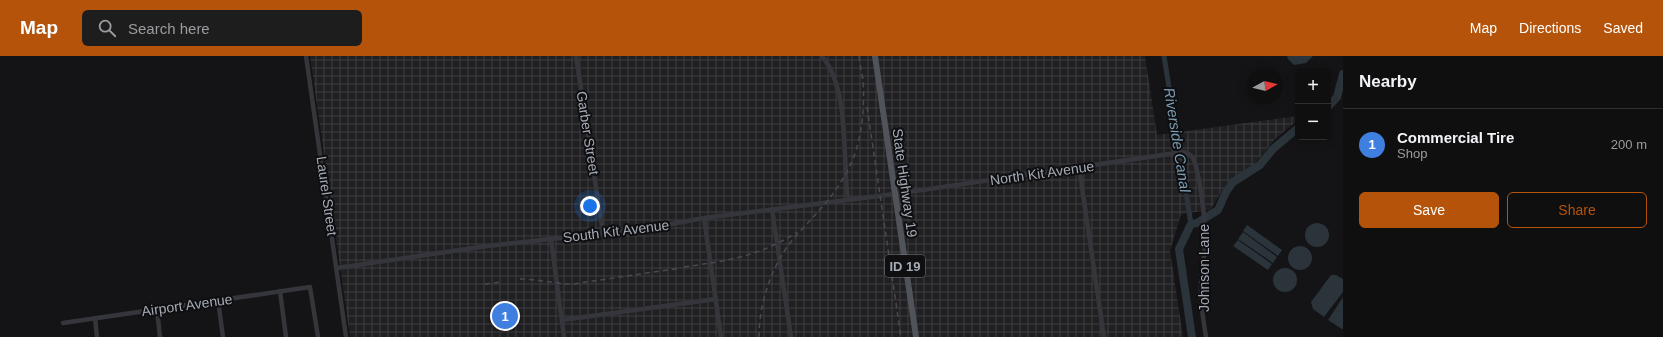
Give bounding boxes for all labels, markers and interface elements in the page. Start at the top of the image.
search box [82,10,362,46]
text: Map [20,17,58,38]
icon: search [96,17,118,39]
text: Search here [128,20,210,37]
text: Map [1470,20,1497,36]
text: Directions [1519,20,1581,36]
text: Saved [1603,20,1643,36]
north arrow [1247,68,1283,104]
map controls [1295,68,1331,140]
button: + [1295,68,1331,104]
text: Nearby [1359,72,1417,91]
water label: Riverside Canal [1161,86,1194,194]
street label: Garber Street [573,90,603,176]
button: − [1295,104,1331,140]
street label: State Highway 19 [889,128,921,239]
text: Commercial Tire [1397,129,1514,146]
text: 1 [1368,137,1376,152]
text: 200 m [1611,137,1647,152]
text: Shop [1397,146,1427,161]
street label: Laurel Street [313,155,341,237]
street label: North Kit Avenue [989,158,1095,188]
button: Save [1359,192,1499,228]
button: Share [1507,192,1647,228]
your location [580,196,600,216]
street label: South Kit Avenue [562,217,670,245]
street label: Johnson Lane [1196,224,1212,312]
road number: ID 19 [885,255,925,277]
street label: Airport Avenue [141,291,234,319]
pin: 1 [492,301,518,331]

